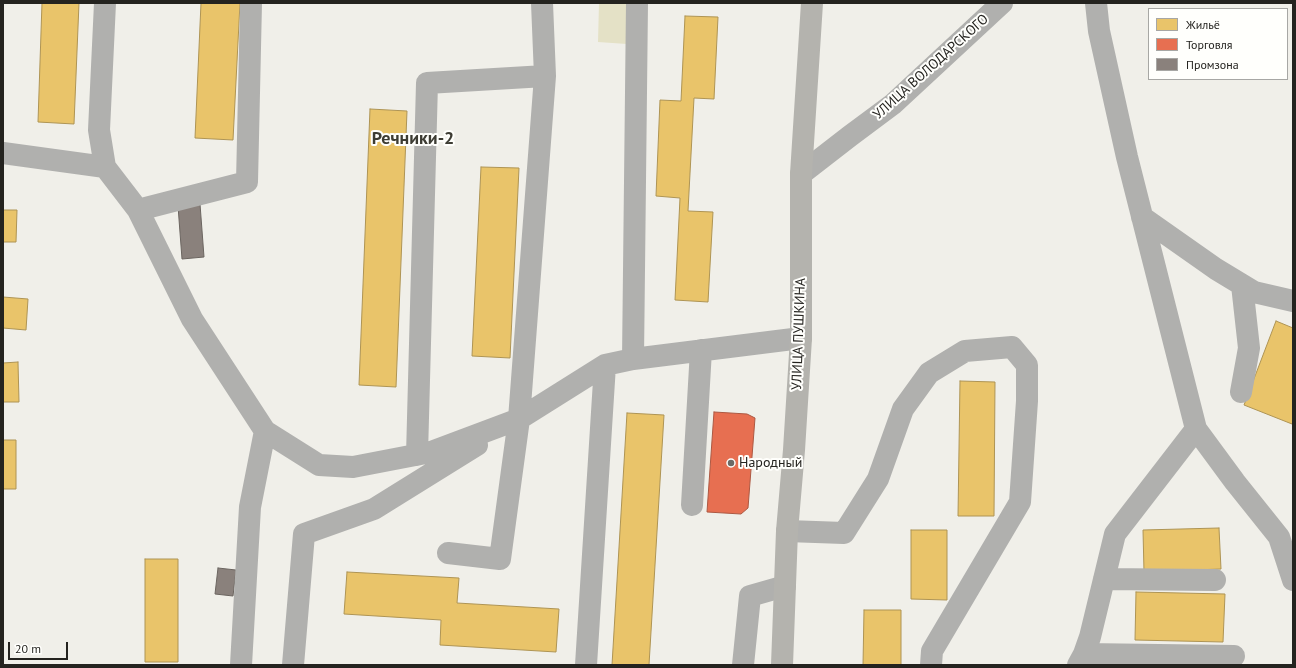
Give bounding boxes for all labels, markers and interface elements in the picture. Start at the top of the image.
legend [1148,8,1288,80]
street label: УЛИЦА ВОЛОДАРСКОГО [870,11,992,123]
text: Жильё [1186,17,1220,32]
text: Торговля [1186,37,1232,52]
text: Промзона [1186,57,1239,72]
district label: Речники-2 [372,128,454,150]
street label: УЛИЦА ПУШКИНА [789,278,809,390]
place label: Народный [739,455,802,471]
marker: Народный [726,458,736,468]
scale bar [10,634,70,660]
text: 20 m [15,641,41,656]

